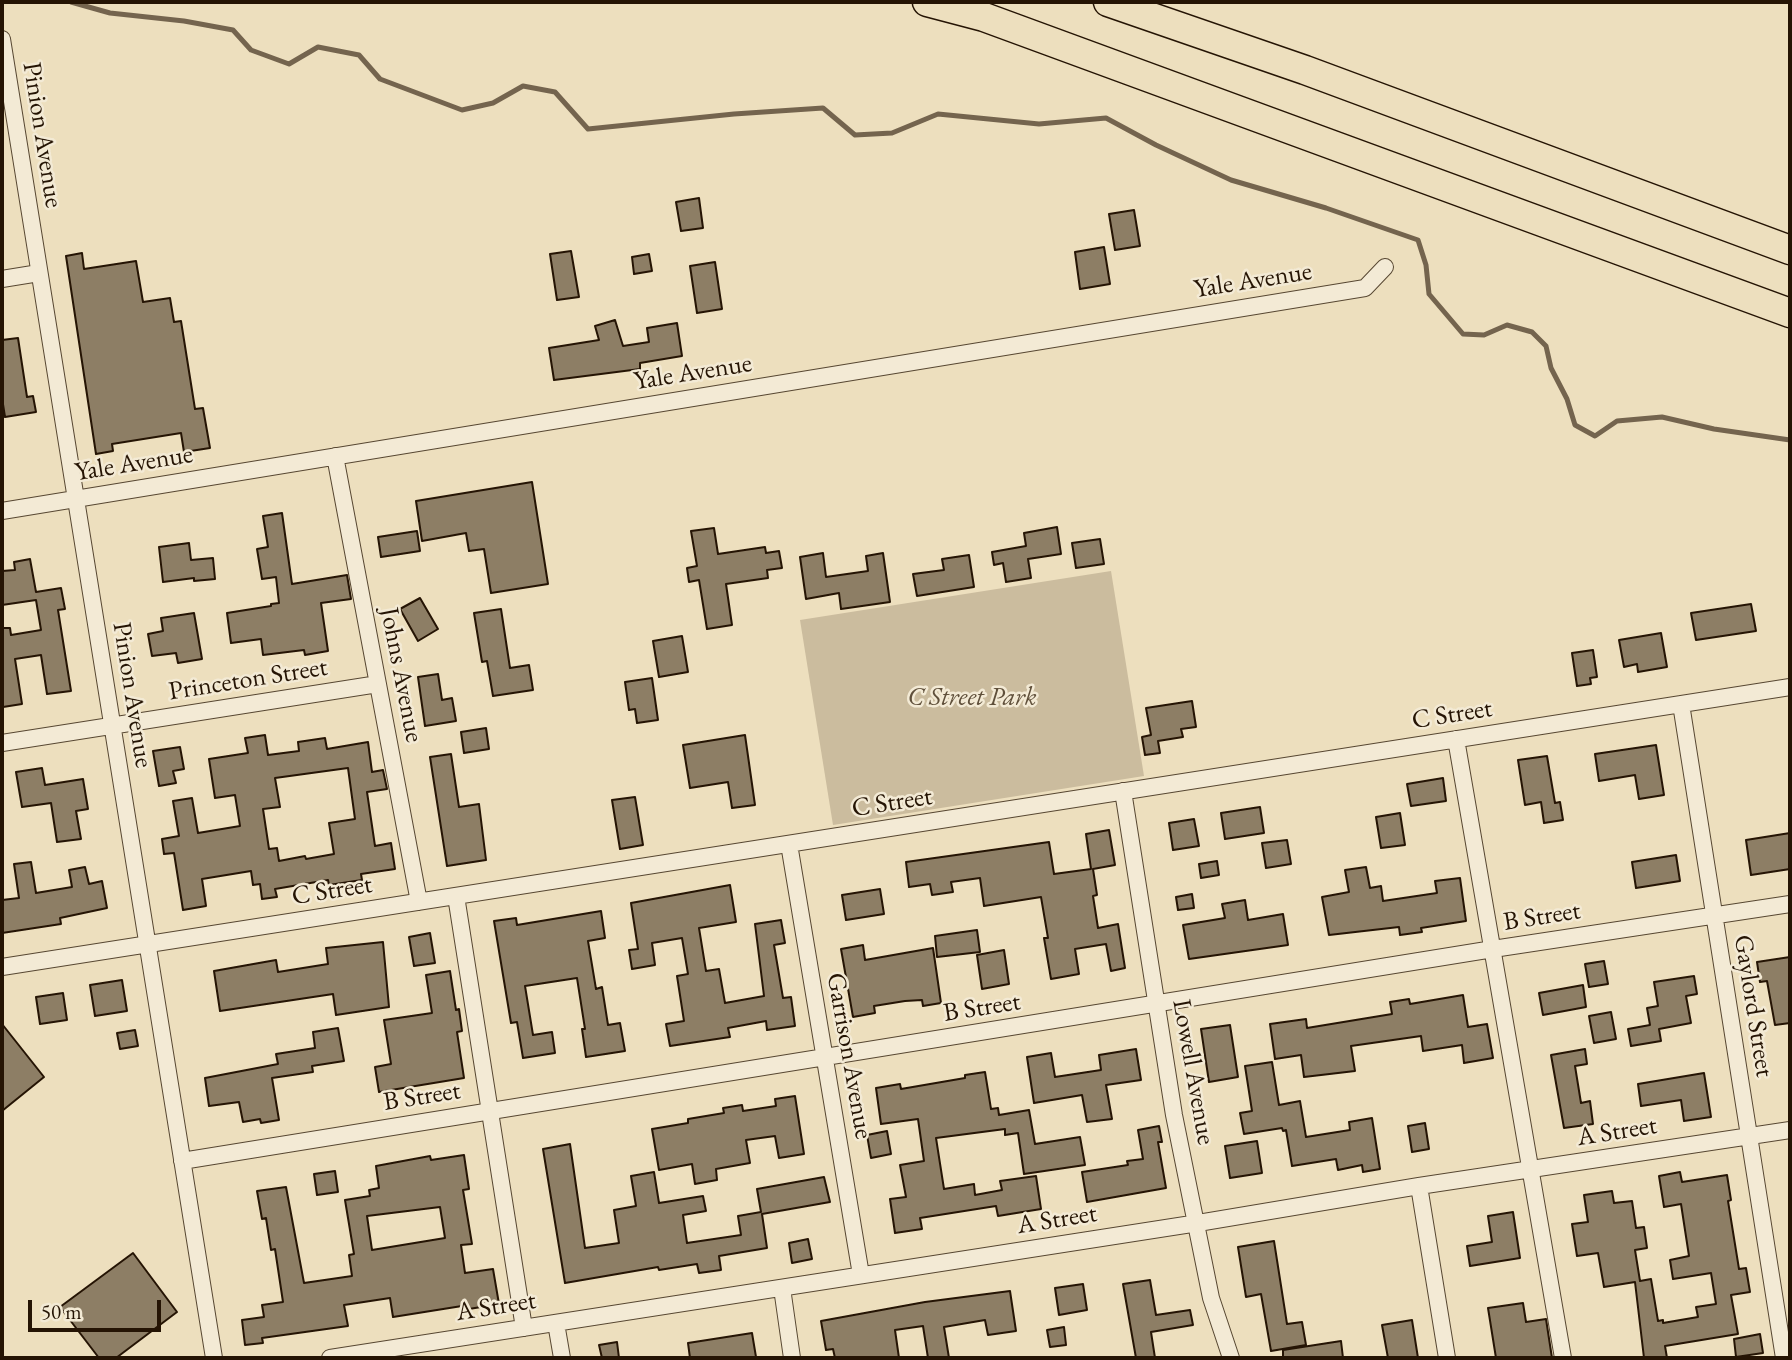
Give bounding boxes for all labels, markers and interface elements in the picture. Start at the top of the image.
street label: Pinion Avenue [15,60,69,210]
street label: Yale Avenue [1192,256,1314,306]
street label: Yale Avenue [632,348,754,398]
street label: Yale Avenue [73,439,195,489]
street label: Johns Avenue [373,605,429,745]
street label: Pinion Avenue [105,620,159,770]
street label: Princeton Street [166,652,330,708]
park label: C Street Park [907,682,1037,714]
street label: C Street [1410,693,1494,737]
street label: C Street [850,781,934,825]
street label: C Street [290,869,374,913]
street label: B Street [1501,896,1583,938]
street label: Gaylord Street [1726,933,1780,1079]
street label: Garrison Avenue [819,971,879,1141]
street label: B Street [941,987,1023,1029]
street label: Lowell Avenue [1165,997,1221,1147]
street label: B Street [381,1076,463,1118]
street label: A Street [1575,1110,1659,1154]
street label: A Street [1015,1198,1099,1242]
street label: A Street [454,1285,538,1329]
scale bar [32,1286,164,1330]
text: 50 m [41,1298,82,1325]

